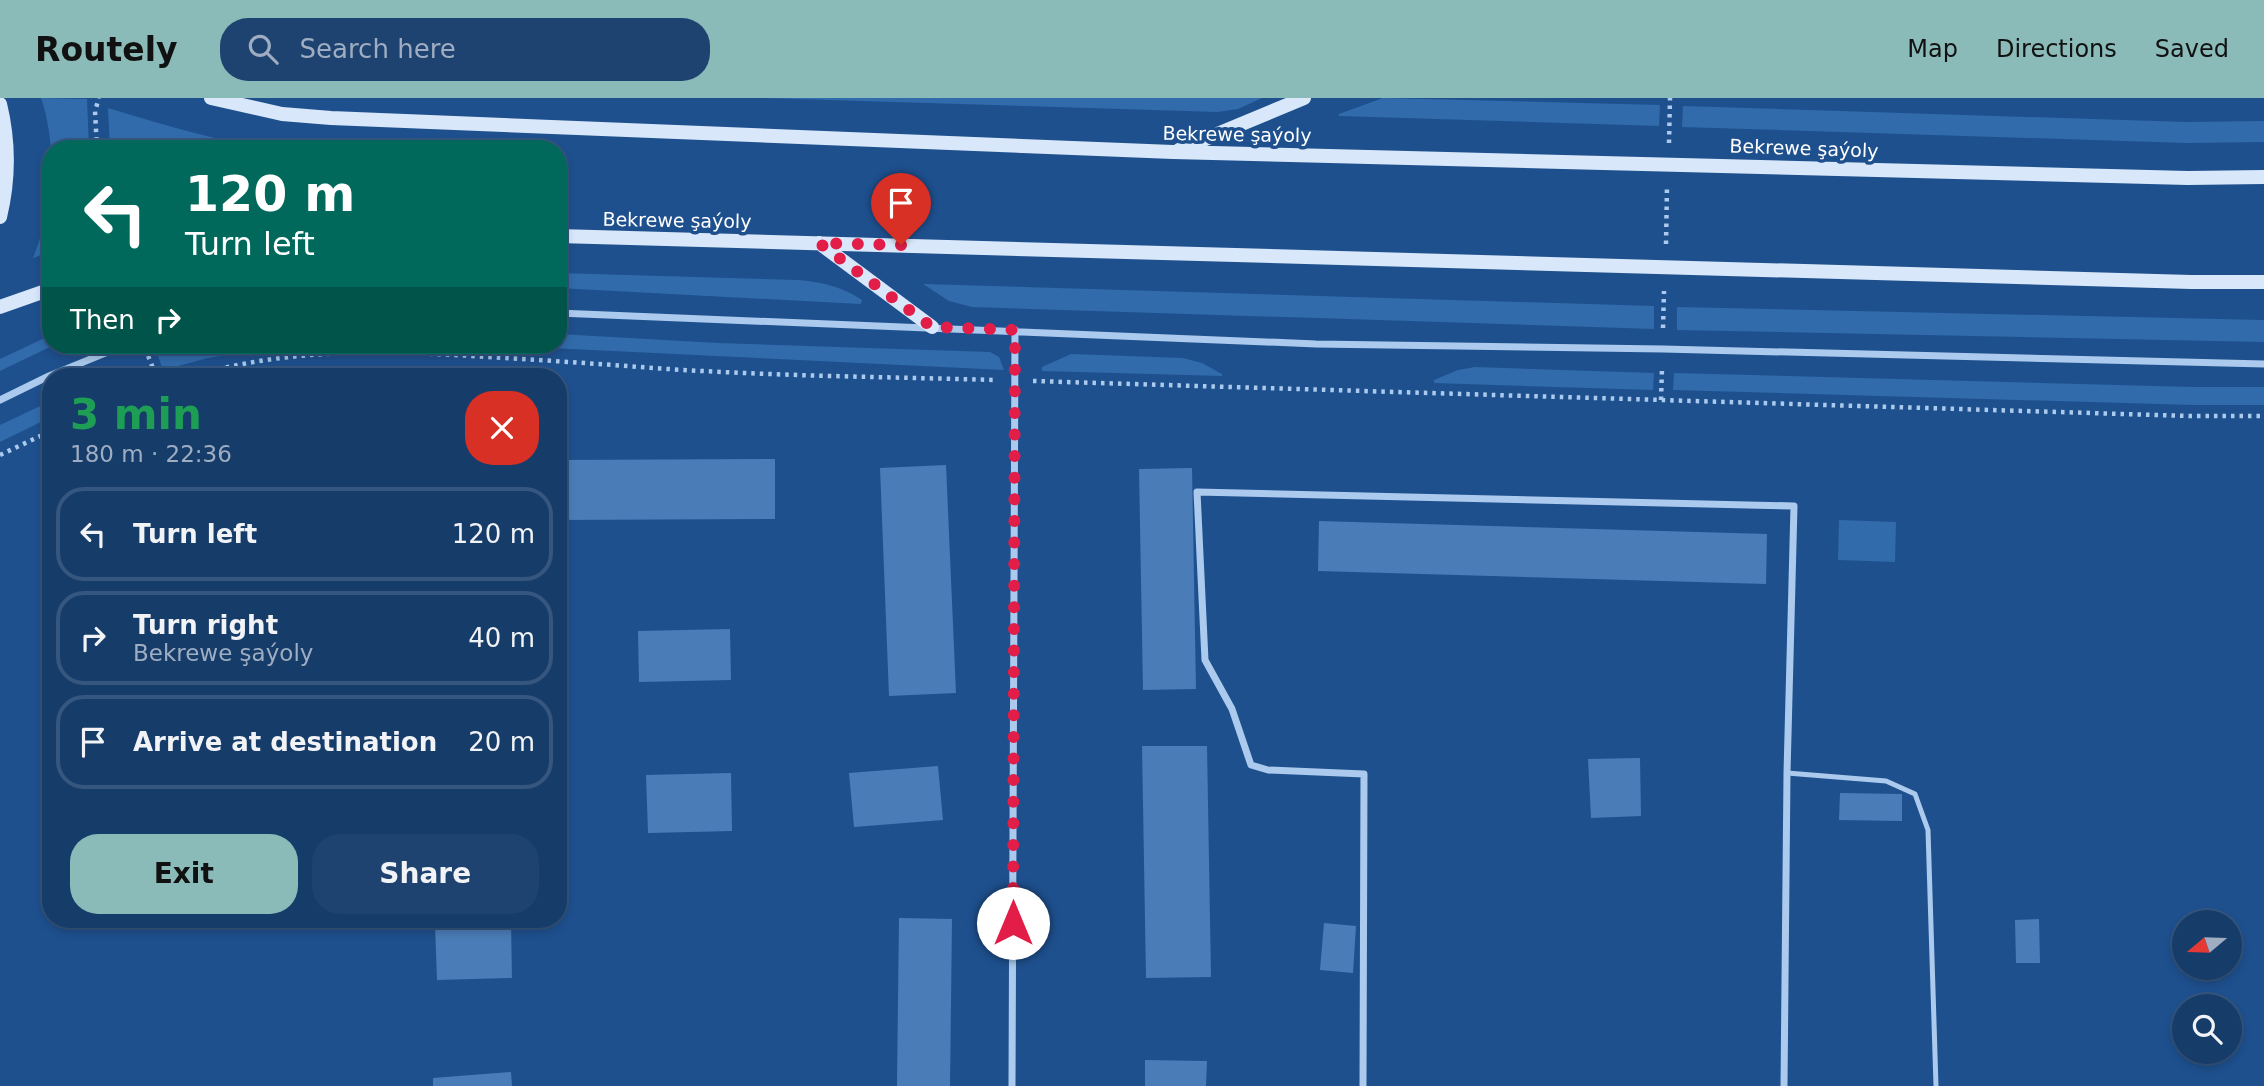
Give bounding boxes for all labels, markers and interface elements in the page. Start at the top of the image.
search box [220,18,710,81]
text: Routely [35,30,178,69]
icon: search [244,30,282,68]
text: Search here [300,34,456,64]
text: Map [1907,35,1958,63]
text: Directions [1996,35,2117,63]
text: Saved [2155,35,2229,63]
street label: Bekrewe şaýoly [1162,122,1312,146]
street label: Bekrewe şaýoly [1729,134,1879,162]
text: 120 m [185,166,355,223]
icon: left [70,168,161,259]
pin [871,173,931,245]
icon: arrive [882,184,920,222]
street label: Bekrewe şaýoly [602,208,752,232]
text: Turn left [185,225,315,263]
icon: right [149,301,187,339]
text: Then [70,305,135,335]
text: 3 min [70,390,202,439]
button: close [465,391,539,465]
text: 180 m · 22:36 [70,441,232,467]
icon: left [74,515,112,553]
text: Turn left [133,519,257,549]
text: 120 m [452,519,535,549]
text: Turn right [133,610,278,640]
icon: right [74,619,112,657]
text: 40 m [468,623,535,653]
text: Bekrewe şaýoly [133,640,313,666]
icon: arrive [74,723,112,761]
text: Arrive at destination [133,727,437,757]
text: 20 m [468,727,535,757]
button: Exit [70,834,298,914]
button: Share [312,834,539,914]
position arrow [976,886,1050,960]
north arrow [2172,910,2242,980]
map controls [2172,910,2242,1064]
button: search [2172,994,2242,1064]

